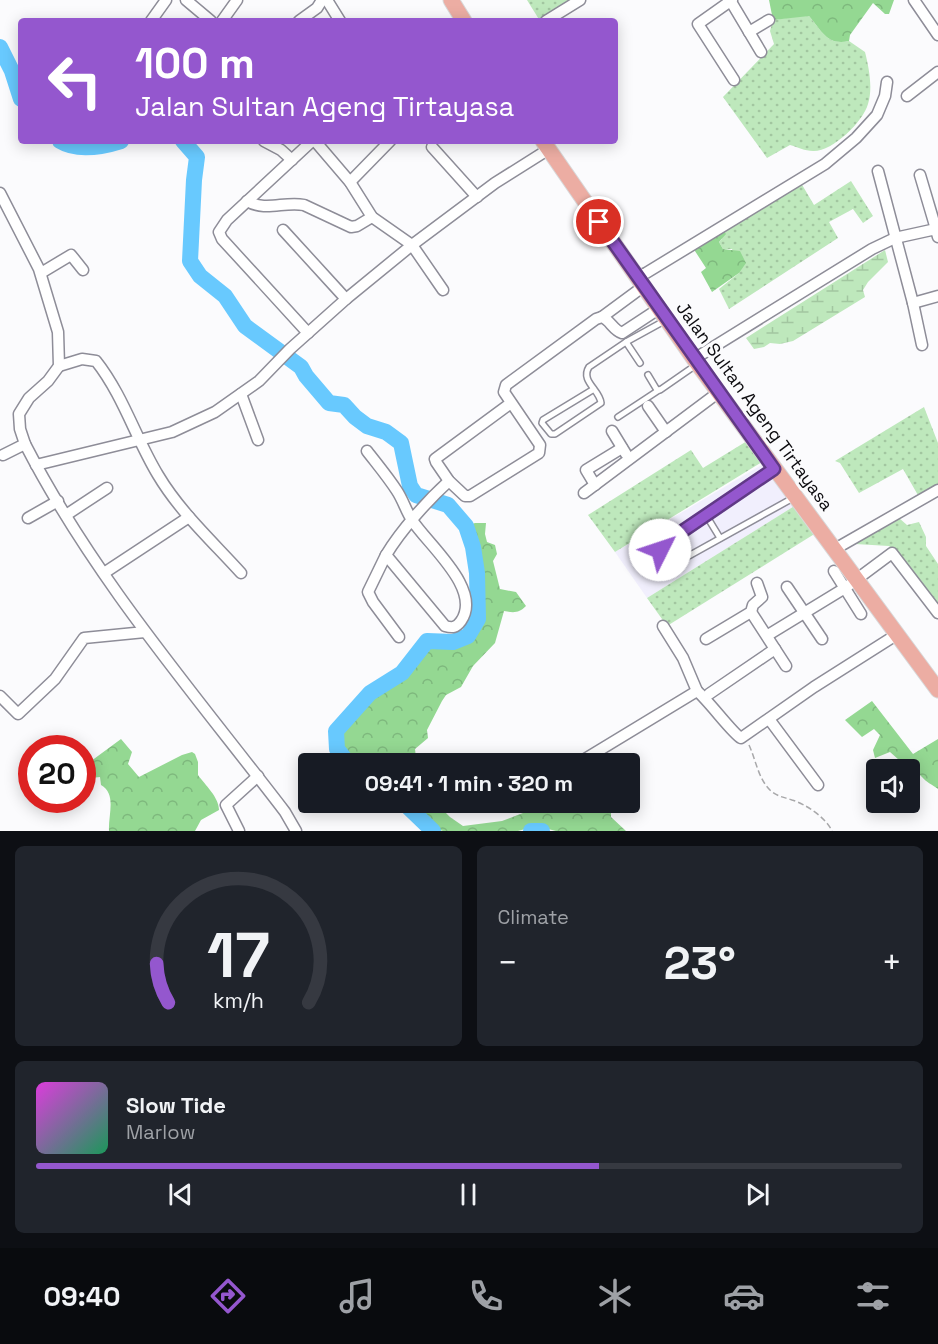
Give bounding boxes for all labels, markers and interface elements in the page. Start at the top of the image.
text: 100 m [135,37,255,90]
icon: left [36,42,114,120]
text: Jalan Sultan Ageng Tirtayasa [135,89,514,124]
pin [573,196,624,247]
icon: arrive [582,205,615,238]
street label: Jalan Sultan Ageng Tirtayasa [671,297,839,515]
position arrow [628,518,692,582]
speed limit sign: 20 [18,735,96,813]
map controls [866,759,920,813]
button: sound [866,759,920,813]
text: 09:41 · 1 min · 320 m [365,769,573,797]
text: Climate [498,904,569,930]
text: 17 [207,916,270,995]
text: 23° [664,935,736,992]
text: − [498,942,518,984]
text: + [882,942,902,984]
text: km/h [213,987,264,1014]
text: Slow Tide [126,1091,226,1119]
text: Marlow [126,1119,195,1145]
icon: previous [164,1178,197,1211]
icon: pause [452,1178,485,1211]
icon: next [741,1178,774,1211]
icon: directions [207,1275,249,1317]
icon: music [336,1275,378,1317]
icon: phone [465,1275,507,1317]
icon: climate [594,1275,636,1317]
icon: car [723,1275,765,1317]
icon: filters [852,1275,894,1317]
text: 09:40 [44,1279,120,1314]

